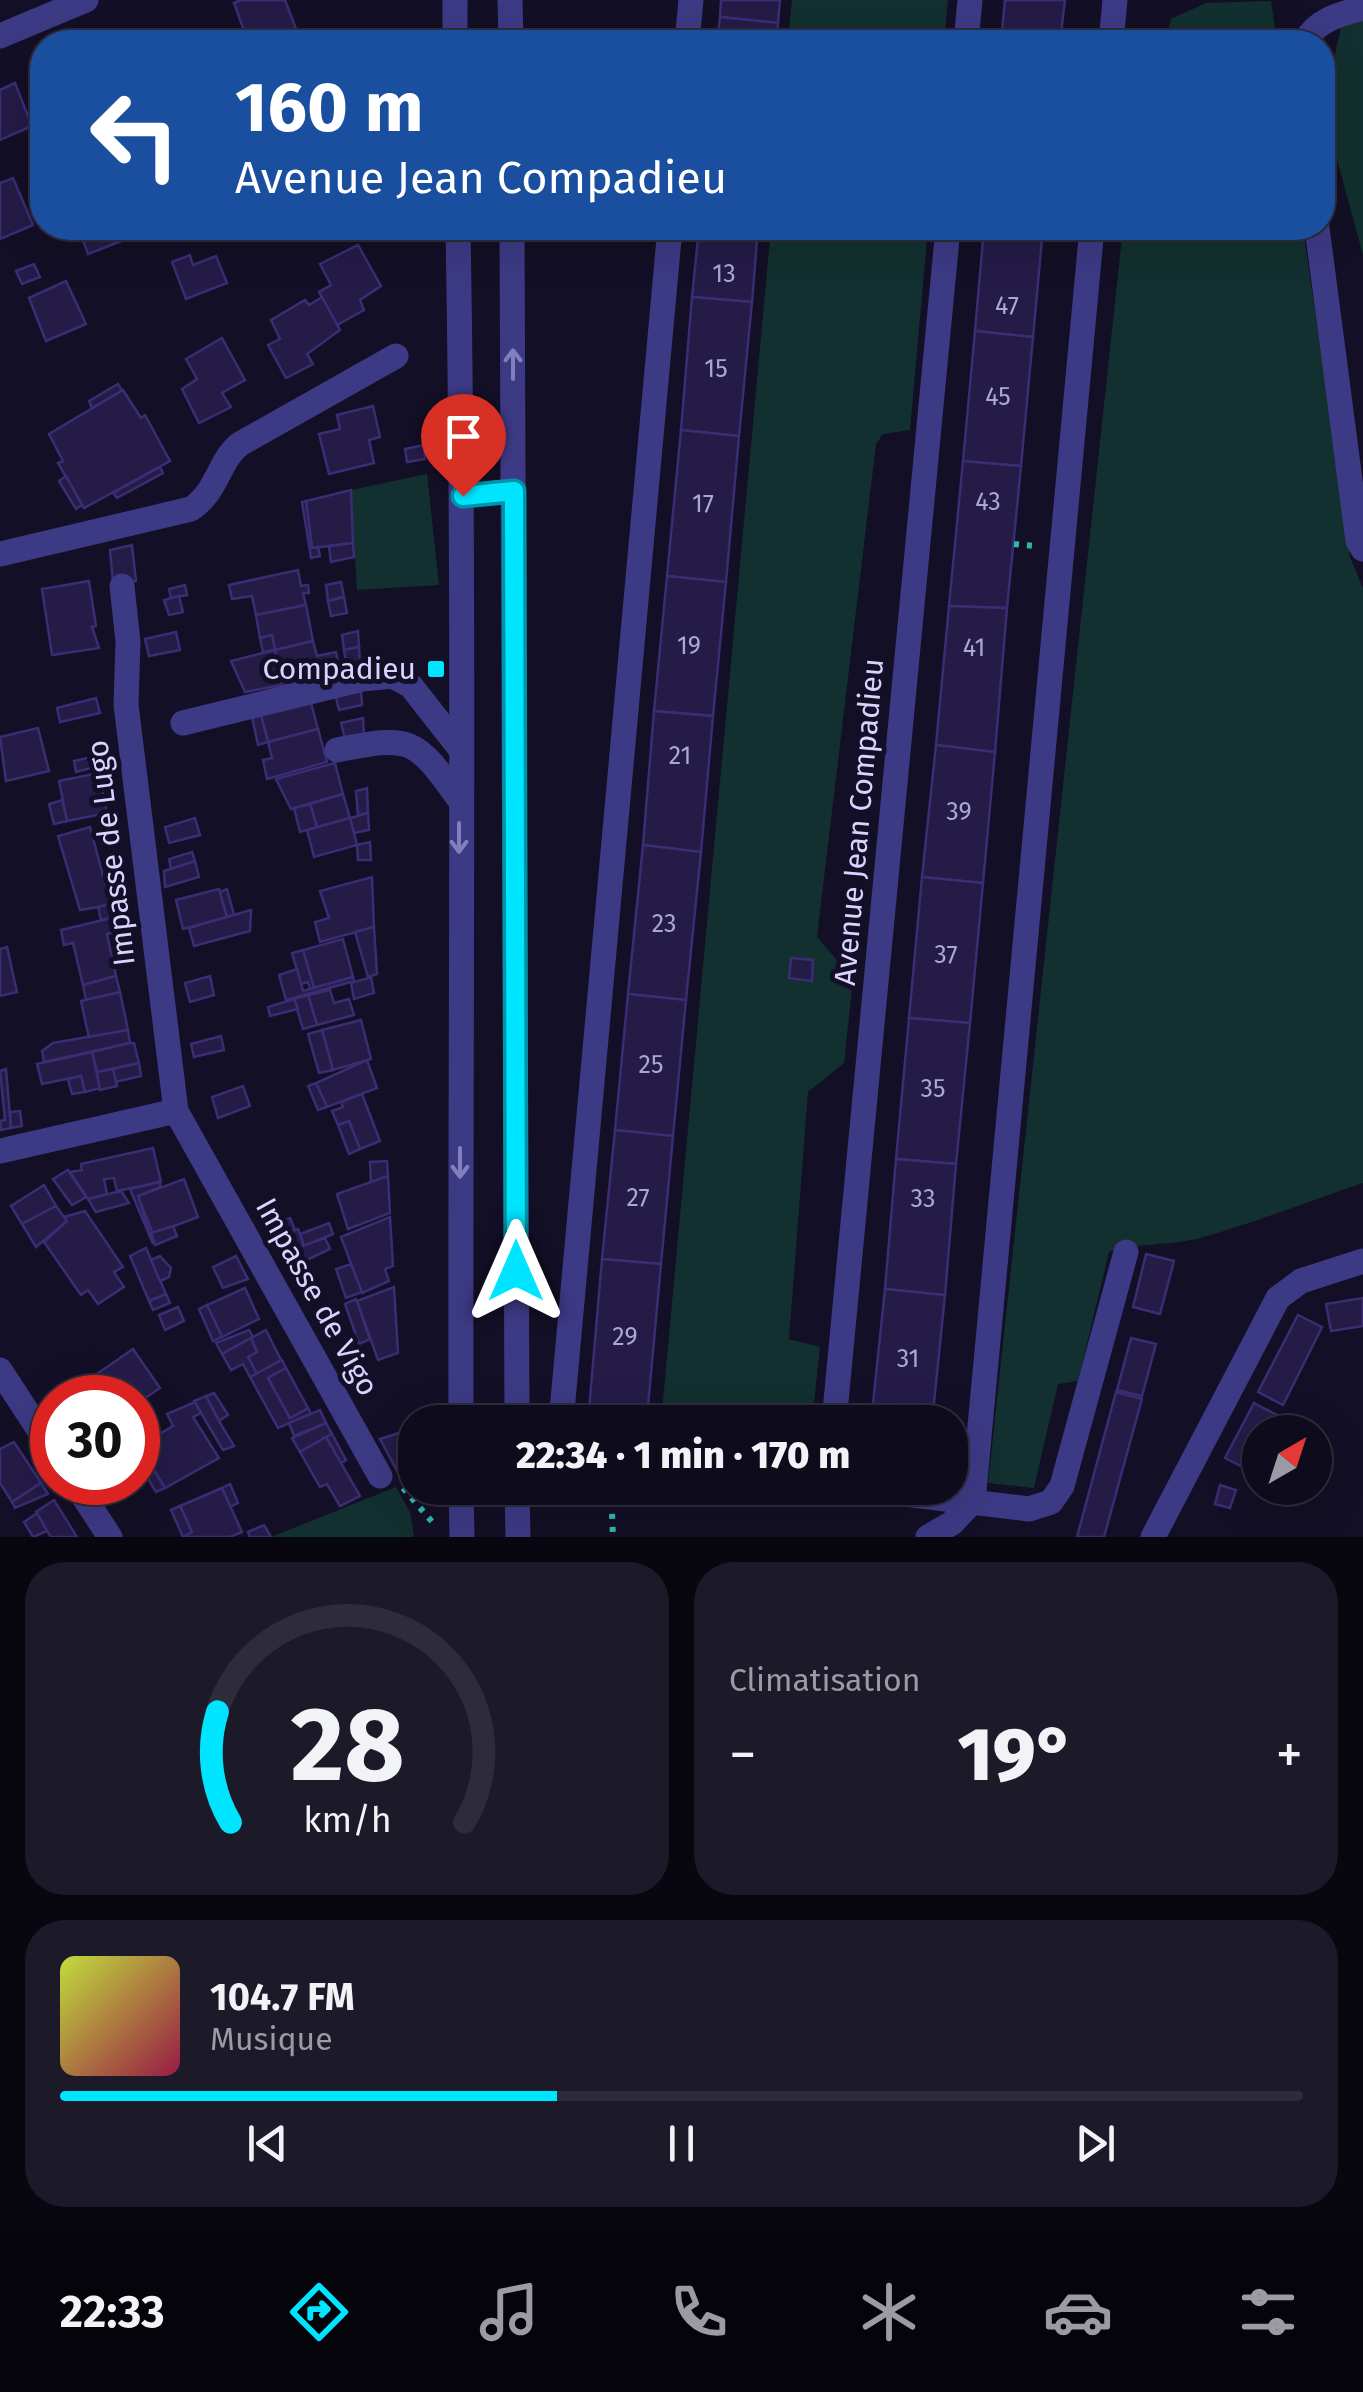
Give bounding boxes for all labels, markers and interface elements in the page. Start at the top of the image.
text: 160 m [235,66,424,150]
icon: left [70,70,200,200]
text: Avenue Jean Compadieu [235,151,727,205]
house number: 13 [712,259,736,289]
house number: 47 [995,291,1019,321]
one-way arrow [504,349,522,382]
house number: 15 [704,354,728,384]
house number: 45 [985,382,1011,412]
pin [421,394,506,497]
icon: arrive [436,409,491,464]
house number: 43 [975,487,1001,517]
house number: 17 [692,489,714,519]
house number: 19 [677,631,701,661]
house number: 41 [963,633,985,663]
place label: Compadieu [263,651,416,687]
street label: Avenue Jean Compadieu [827,657,891,987]
marker: Compadieu [425,658,447,680]
street label: Impasse de Lugo [79,738,143,968]
house number: 21 [669,741,691,771]
house number: 39 [946,797,972,827]
one-way arrow [450,822,468,854]
house number: 23 [652,909,676,939]
house number: 37 [934,940,958,970]
house number: 25 [639,1050,663,1080]
house number: 35 [920,1074,946,1104]
one-way arrow [450,1146,470,1179]
house number: 27 [626,1183,650,1213]
house number: 33 [911,1184,935,1214]
street label: Impasse de Vigo [248,1192,386,1402]
position arrow [464,1219,568,1323]
house number: 29 [612,1322,638,1352]
house number: 31 [897,1344,919,1374]
speed limit sign: 30 [30,1375,160,1505]
north arrow [1242,1415,1332,1505]
map controls [1242,1415,1332,1505]
text: 22:34 · 1 min · 170 m [516,1432,850,1478]
text: Climatisation [729,1661,920,1699]
text: 28 [290,1683,404,1808]
text: 19° [957,1710,1075,1800]
text: − [729,1722,757,1788]
text: + [1276,1722,1303,1788]
text: km/h [303,1799,391,1841]
text: 104.7 FM [210,1974,355,2020]
text: Musique [210,2020,333,2058]
icon: previous [240,2116,295,2171]
icon: pause [654,2116,709,2171]
icon: next [1068,2116,1123,2171]
icon: directions [284,2277,354,2347]
icon: music [474,2277,544,2347]
icon: phone [664,2277,734,2347]
icon: climate [854,2277,924,2347]
icon: car [1043,2277,1113,2347]
icon: filters [1233,2277,1303,2347]
text: 22:33 [60,2285,165,2339]

